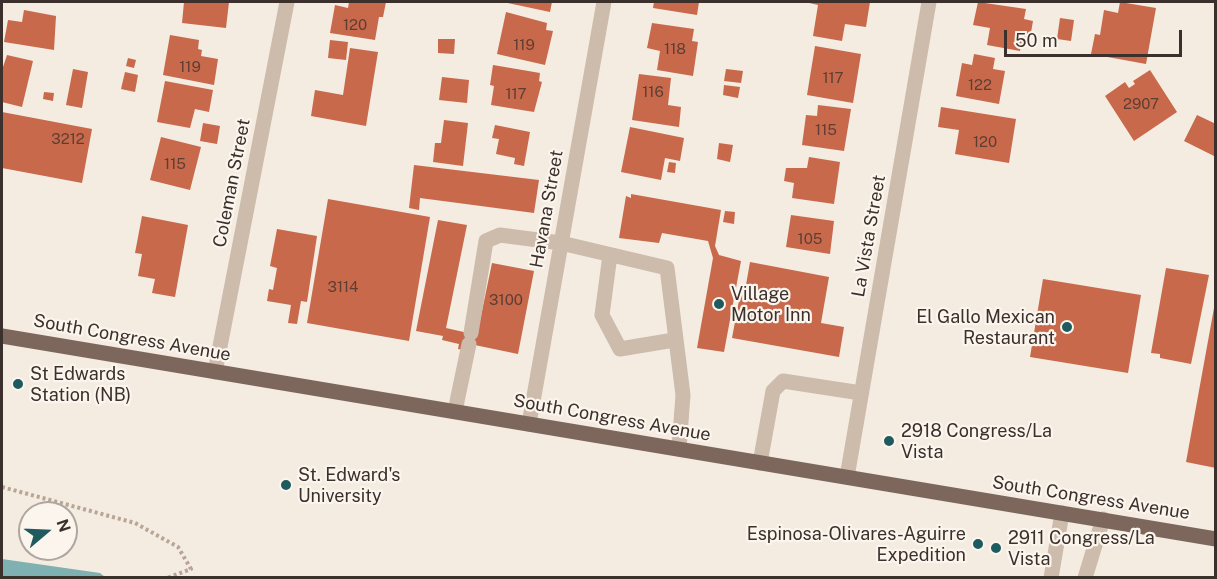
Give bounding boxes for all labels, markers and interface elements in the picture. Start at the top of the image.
house number: 120 [343,16,367,34]
scale bar [1007,18,1186,56]
text: 50 m [1015,30,1058,51]
house number: 119 [513,36,535,54]
house number: 118 [664,40,686,58]
house number: 119 [179,58,201,76]
house number: 117 [822,69,844,87]
house number: 122 [968,76,992,94]
house number: 116 [642,83,664,101]
house number: 117 [505,85,527,103]
house number: 2907 [1123,95,1159,113]
street label: Coleman Street [209,117,255,249]
house number: 115 [815,121,837,139]
house number: 3212 [51,130,85,148]
house number: 120 [973,133,997,151]
street label: Havana Street [526,148,568,270]
house number: 115 [164,155,186,173]
street label: La Vista Street [848,173,890,299]
house number: 105 [798,230,822,248]
house number: 3114 [327,278,359,296]
place label: Village Motor Inn [731,283,811,326]
house number: 3100 [489,291,523,309]
marker: Village Motor Inn [712,297,726,311]
place label: El Gallo Mexican Restaurant [916,306,1055,348]
street label: South Congress Avenue [32,310,232,366]
marker: El Gallo Mexican Restaurant [1060,320,1074,334]
place label: St Edwards Station (NB) [30,363,131,406]
marker: St Edwards Station (NB) [11,377,25,391]
street label: South Congress Avenue [512,390,712,446]
place label: 2918 Congress/La Vista [901,420,1052,462]
marker: 2918 Congress/La Vista [882,434,896,448]
place label: St. Edward's University [298,464,400,506]
street label: South Congress Avenue [991,472,1191,524]
marker: St. Edward's University [279,478,293,492]
north arrow [18,501,78,561]
text: N [53,517,75,535]
place label: Espinosa-Olivares-Aguirre Expedition [747,523,966,566]
place label: 2911 Congress/La Vista [1008,527,1155,570]
marker: Espinosa-Olivares-Aguirre Expedition [971,537,985,551]
marker: 2911 Congress/La Vista [989,541,1003,555]

